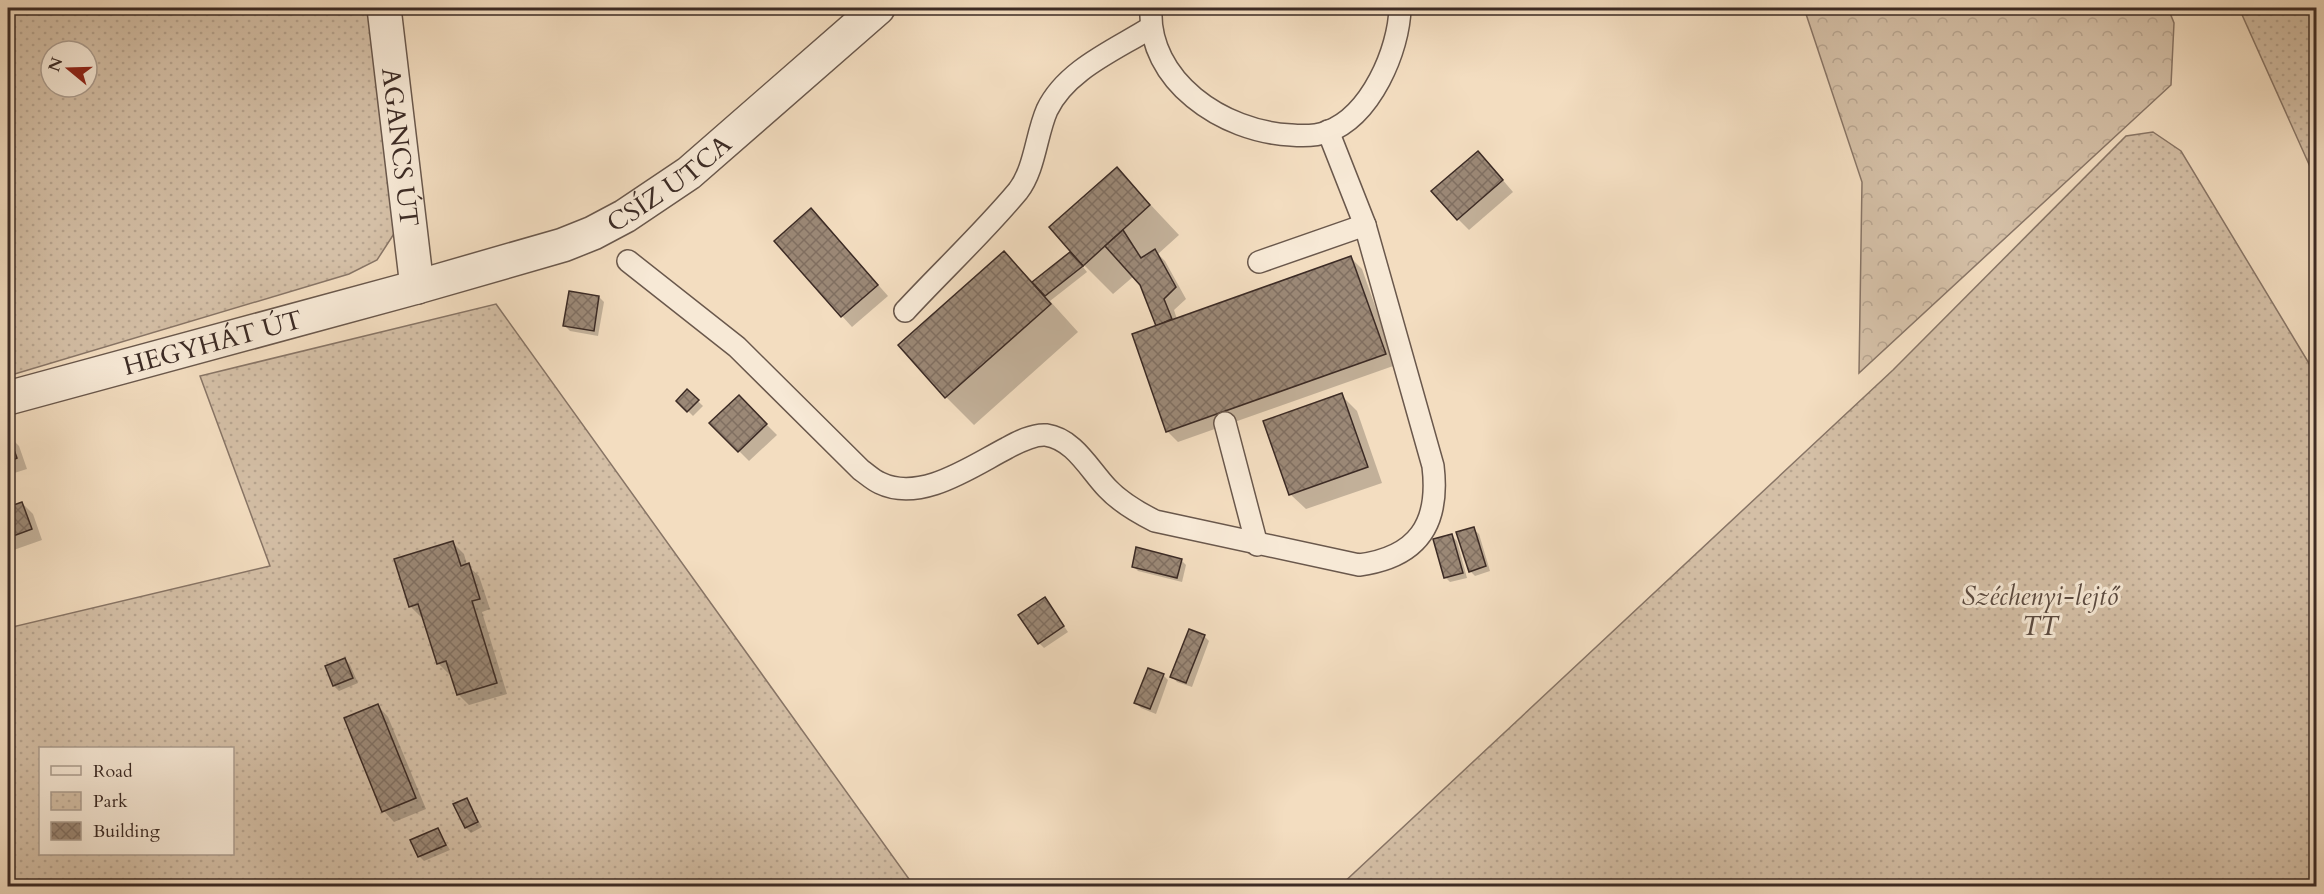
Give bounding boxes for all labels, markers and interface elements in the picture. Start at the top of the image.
north arrow [39,39,99,99]
text: N [43,54,68,75]
street label: AGANCS ÚT [373,66,427,229]
street label: CSÍZ UTCA [601,127,739,240]
street label: HEGYHÁT ÚT [119,302,306,384]
park label: Széchenyi-lejtő TT [1962,579,2121,644]
legend [39,747,234,855]
text: Road [93,759,133,784]
text: Park [93,789,128,814]
text: Building [93,819,161,844]

